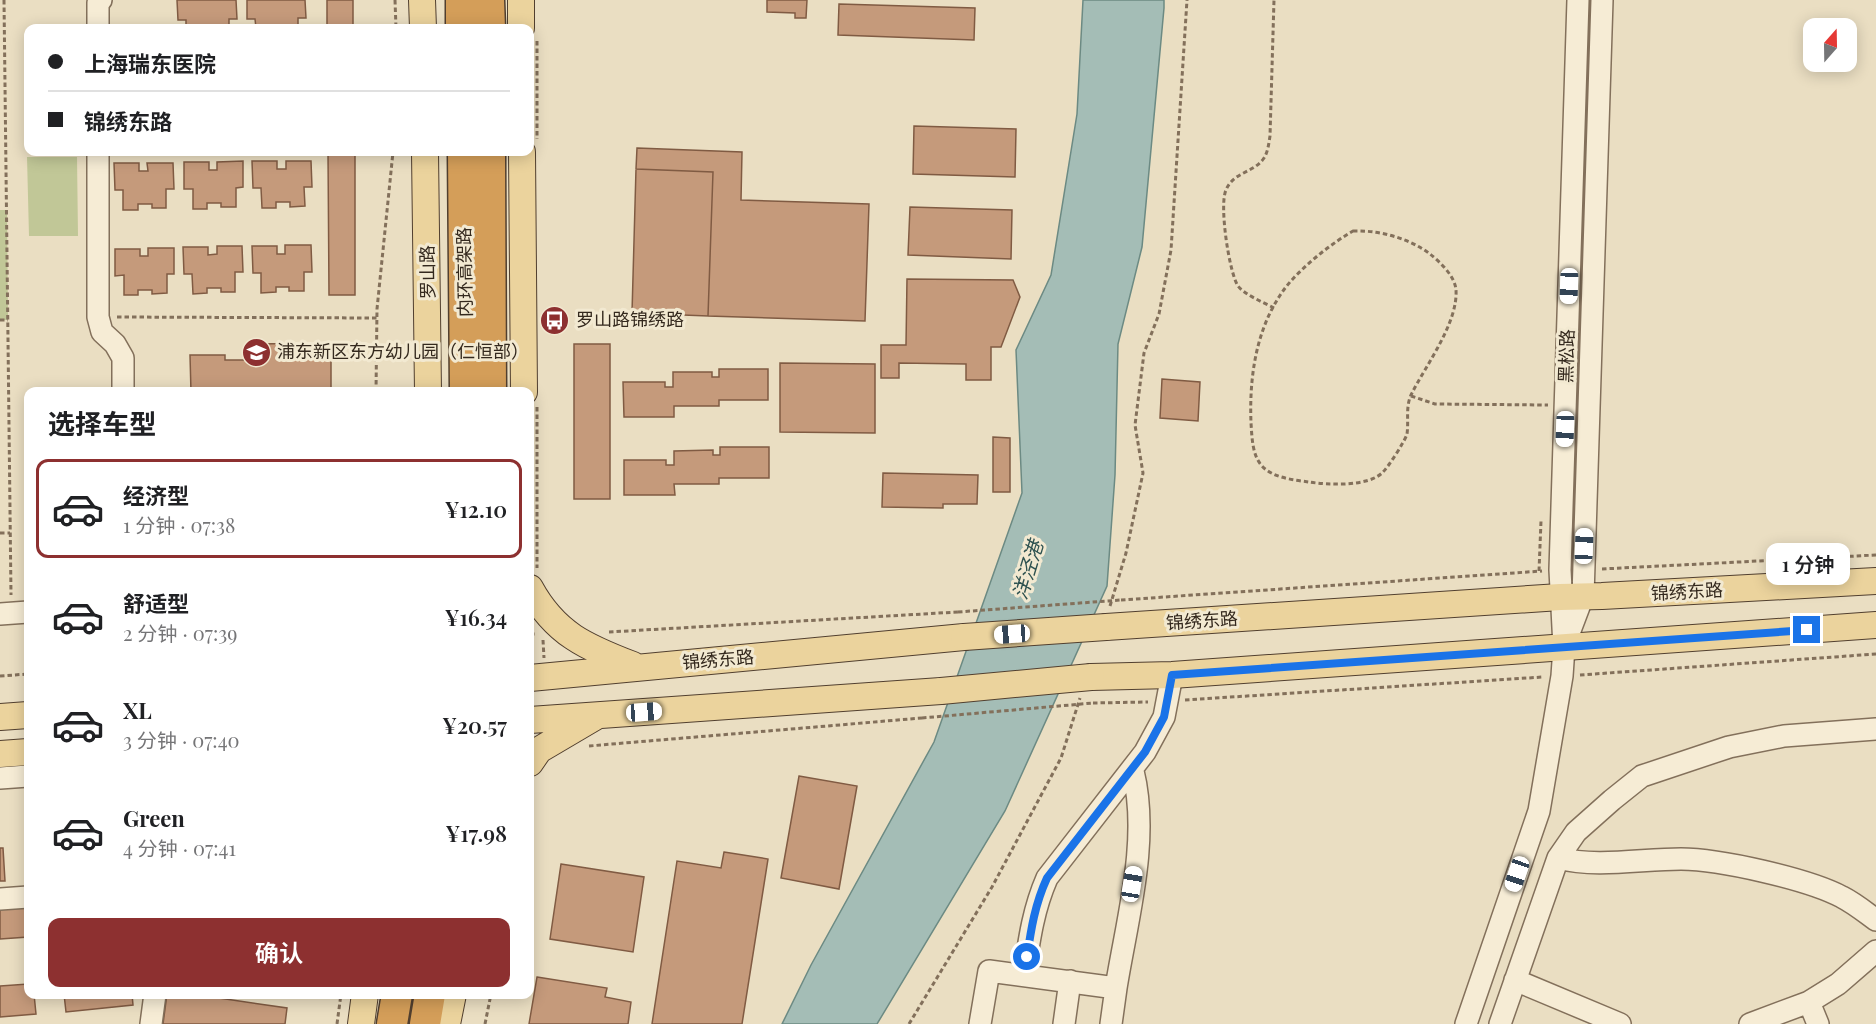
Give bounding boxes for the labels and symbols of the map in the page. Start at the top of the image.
north arrow [1803,18,1857,72]
street label: 内环高架路 [451,227,477,317]
street label: 罗山路 [415,245,439,299]
car [1559,268,1579,304]
bus stop icon: 罗山路锦绣路 [539,304,571,336]
place label: 罗山路锦绣路 [576,307,684,331]
street label: 黑松路 [1553,329,1579,383]
school or university icon: 浦东新区东方幼儿园（仁恒部） [240,336,272,368]
place label: 浦东新区东方幼儿园（仁恒部） [277,339,529,363]
car [1555,411,1575,447]
car [1574,528,1594,564]
water label: 洋泾港 [1005,534,1049,602]
callout: 1 分钟 [1765,543,1849,585]
street label: 锦绣东路 [1650,577,1724,605]
street label: 锦绣东路 [1165,606,1239,634]
route end [1793,616,1820,643]
car [993,624,1031,644]
street label: 锦绣东路 [681,644,755,674]
car [625,702,663,722]
car [1503,854,1531,894]
car [1120,865,1144,903]
route start [1013,943,1040,970]

